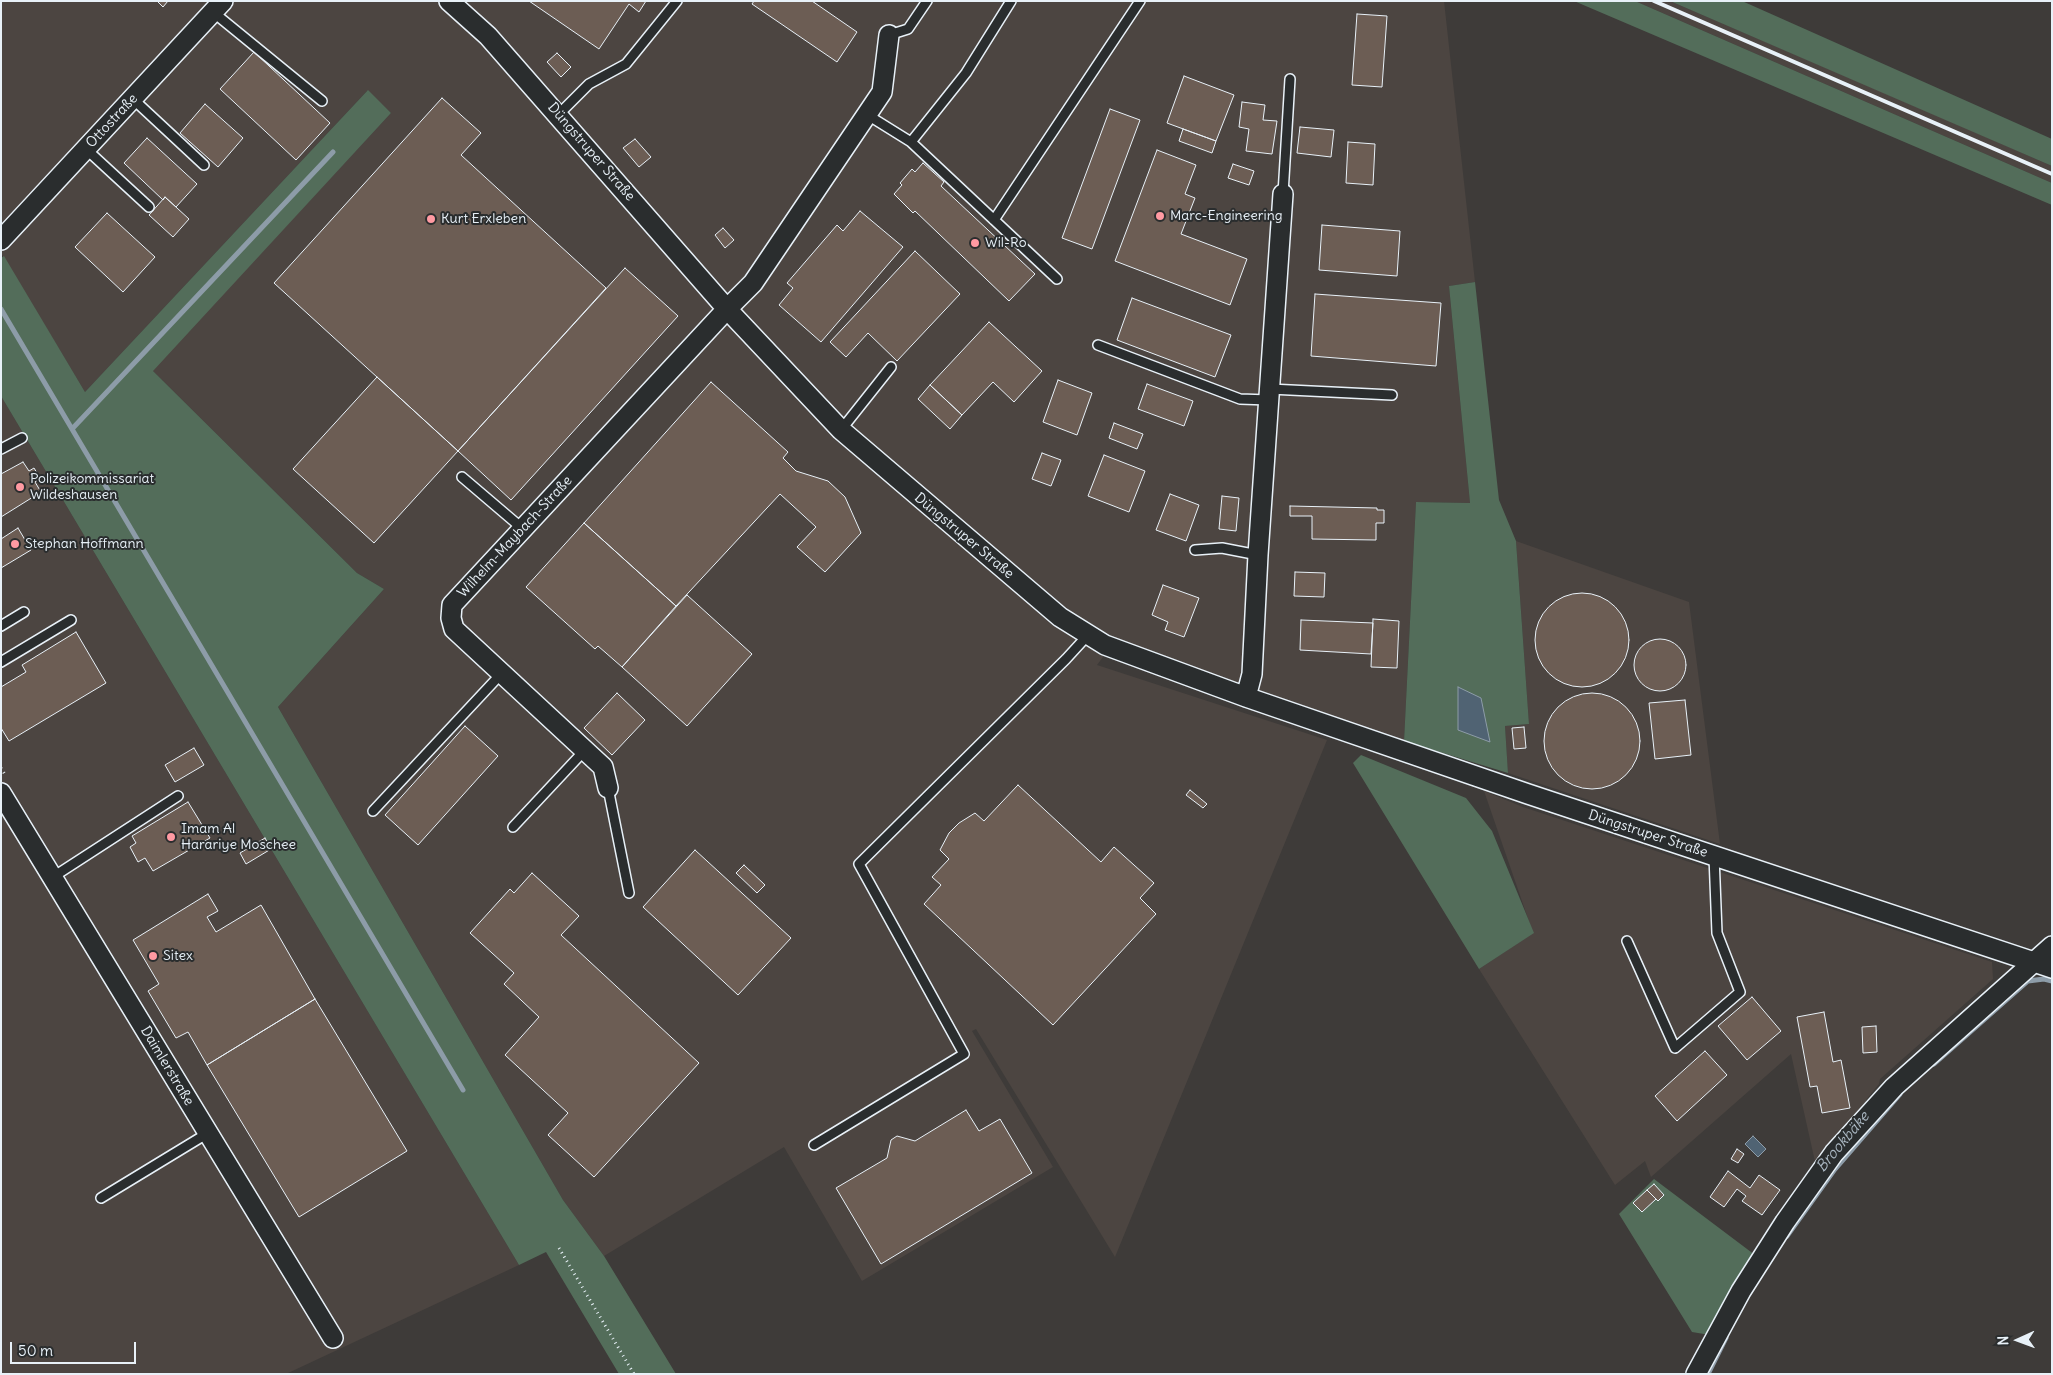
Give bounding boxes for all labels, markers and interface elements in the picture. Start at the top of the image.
street label: Ottostraße [83,90,141,152]
street label: Düngstruper Straße [544,99,638,205]
place label: Marc-Engineering [1170,208,1283,224]
marker: Marc-Engineering [1154,210,1166,222]
place label: Kurt Erxleben [441,211,526,227]
marker: Kurt Erxleben [425,213,437,225]
place label: Wil-Ro [985,235,1027,251]
marker: Wil-Ro [969,237,981,249]
place label: Polizeikommissariat Wildeshausen [30,471,154,504]
street label: Wilhelm-Maybach-Straße [454,473,576,601]
marker: Polizeikommissariat Wildeshausen [14,481,26,493]
street label: Düngstruper Straße [911,490,1017,582]
place label: Stephan Hoffmann [25,536,144,552]
marker: Stephan Hoffmann [9,538,21,550]
street label: Düngstruper Straße [1586,807,1710,861]
place label: Imam Al Harariye Moschee [181,821,296,854]
marker: Imam Al Harariye Moschee [165,831,177,843]
place label: Sitex [163,948,193,964]
marker: Sitex [147,950,159,962]
street label: Daimlerstraße [137,1023,197,1109]
water label: Brookbäke [1813,1108,1873,1176]
north arrow [1993,1315,2043,1365]
scale bar [12,1332,139,1364]
text: N [1994,1335,2012,1346]
text: 50 m [18,1341,53,1360]

